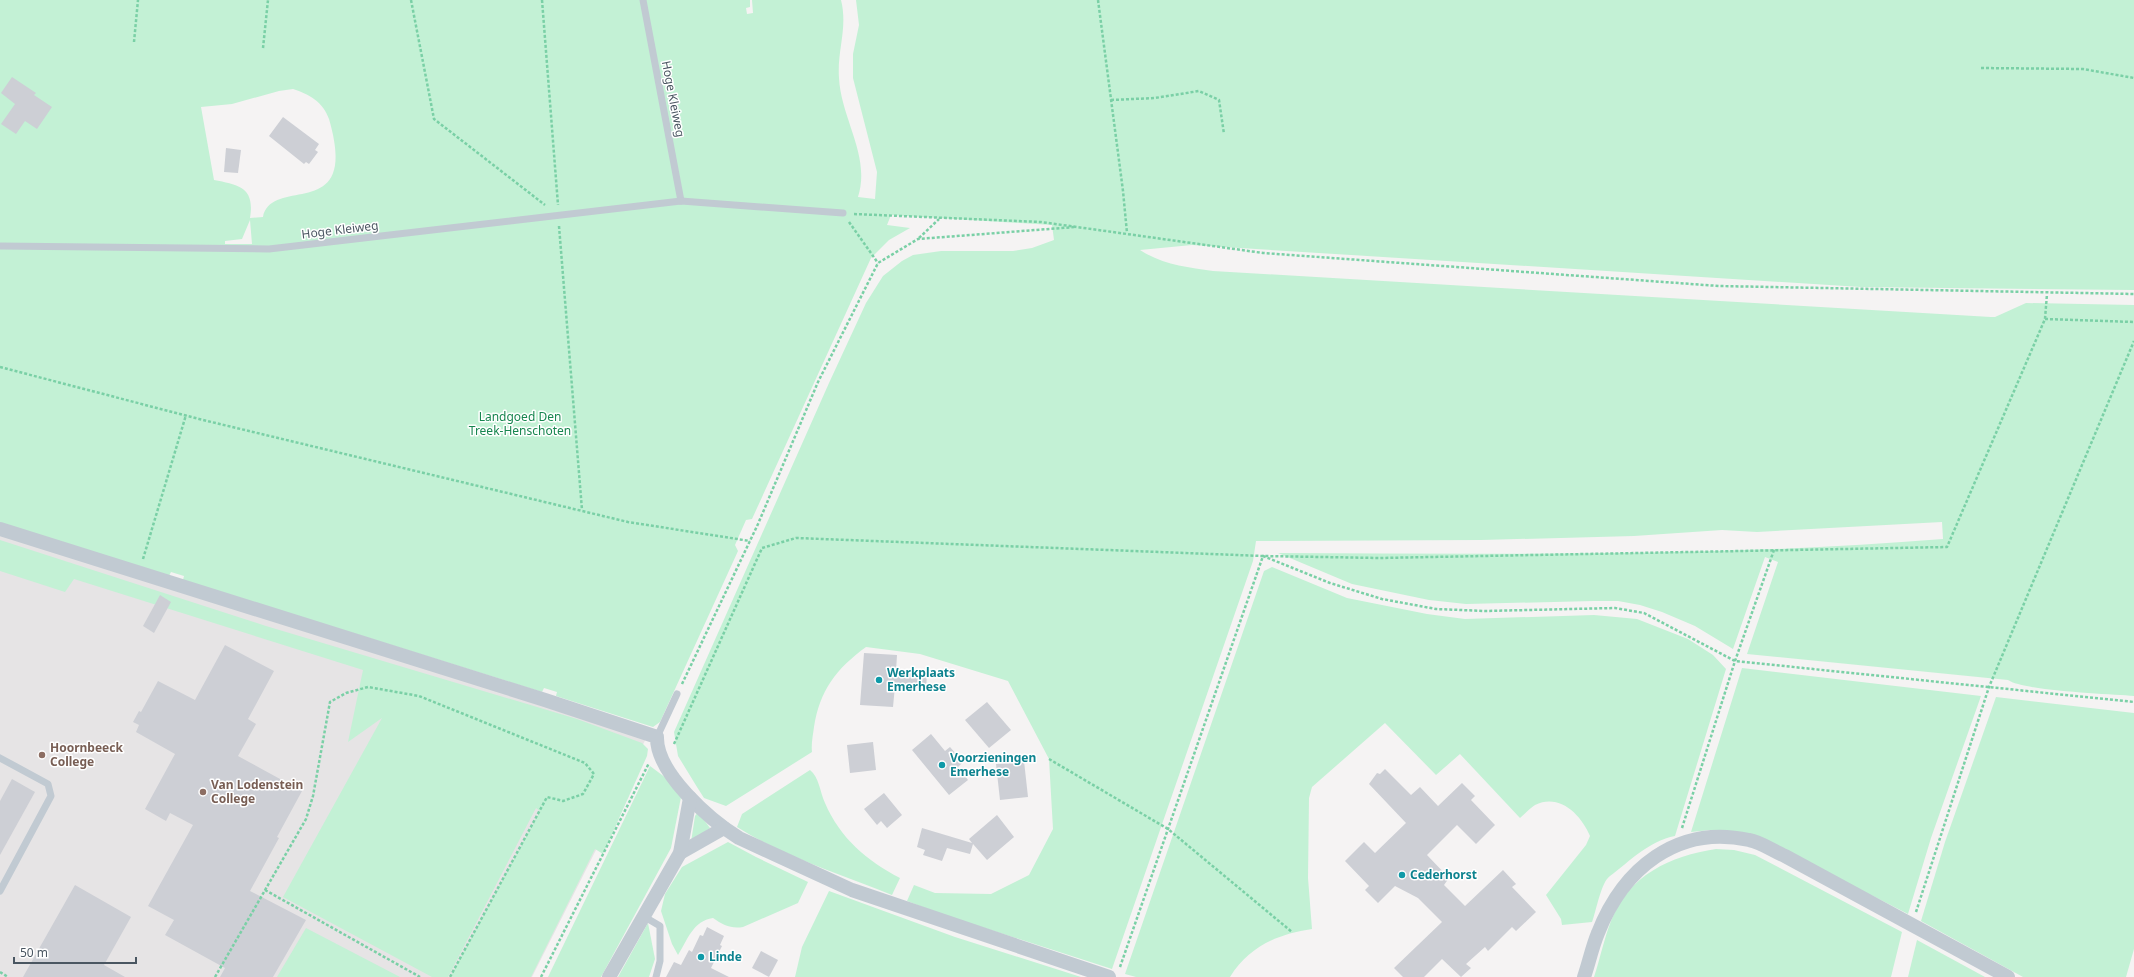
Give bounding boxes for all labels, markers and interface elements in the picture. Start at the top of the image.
street label: Hoge Kleiweg [658,59,689,139]
street label: Hoge Kleiweg [300,216,379,243]
park label: Landgoed Den Treek-Henschoten [469,408,571,439]
place label: Werkplaats Emerhese [887,664,955,695]
marker: Werkplaats Emerhese [874,675,884,685]
place label: Hoornbeeck College [50,739,123,770]
place label: Voorzieningen Emerhese [950,749,1036,780]
marker: Hoornbeeck College [37,750,47,760]
marker: Voorzieningen Emerhese [937,760,947,770]
place label: Van Lodenstein College [211,776,303,807]
marker: Van Lodenstein College [198,787,208,797]
place label: Cederhorst [1410,866,1477,883]
marker: Cederhorst [1397,870,1407,880]
scale bar [14,939,136,965]
text: 50 m [20,944,48,961]
place label: Linde [709,948,742,965]
marker: Linde [696,952,706,962]

